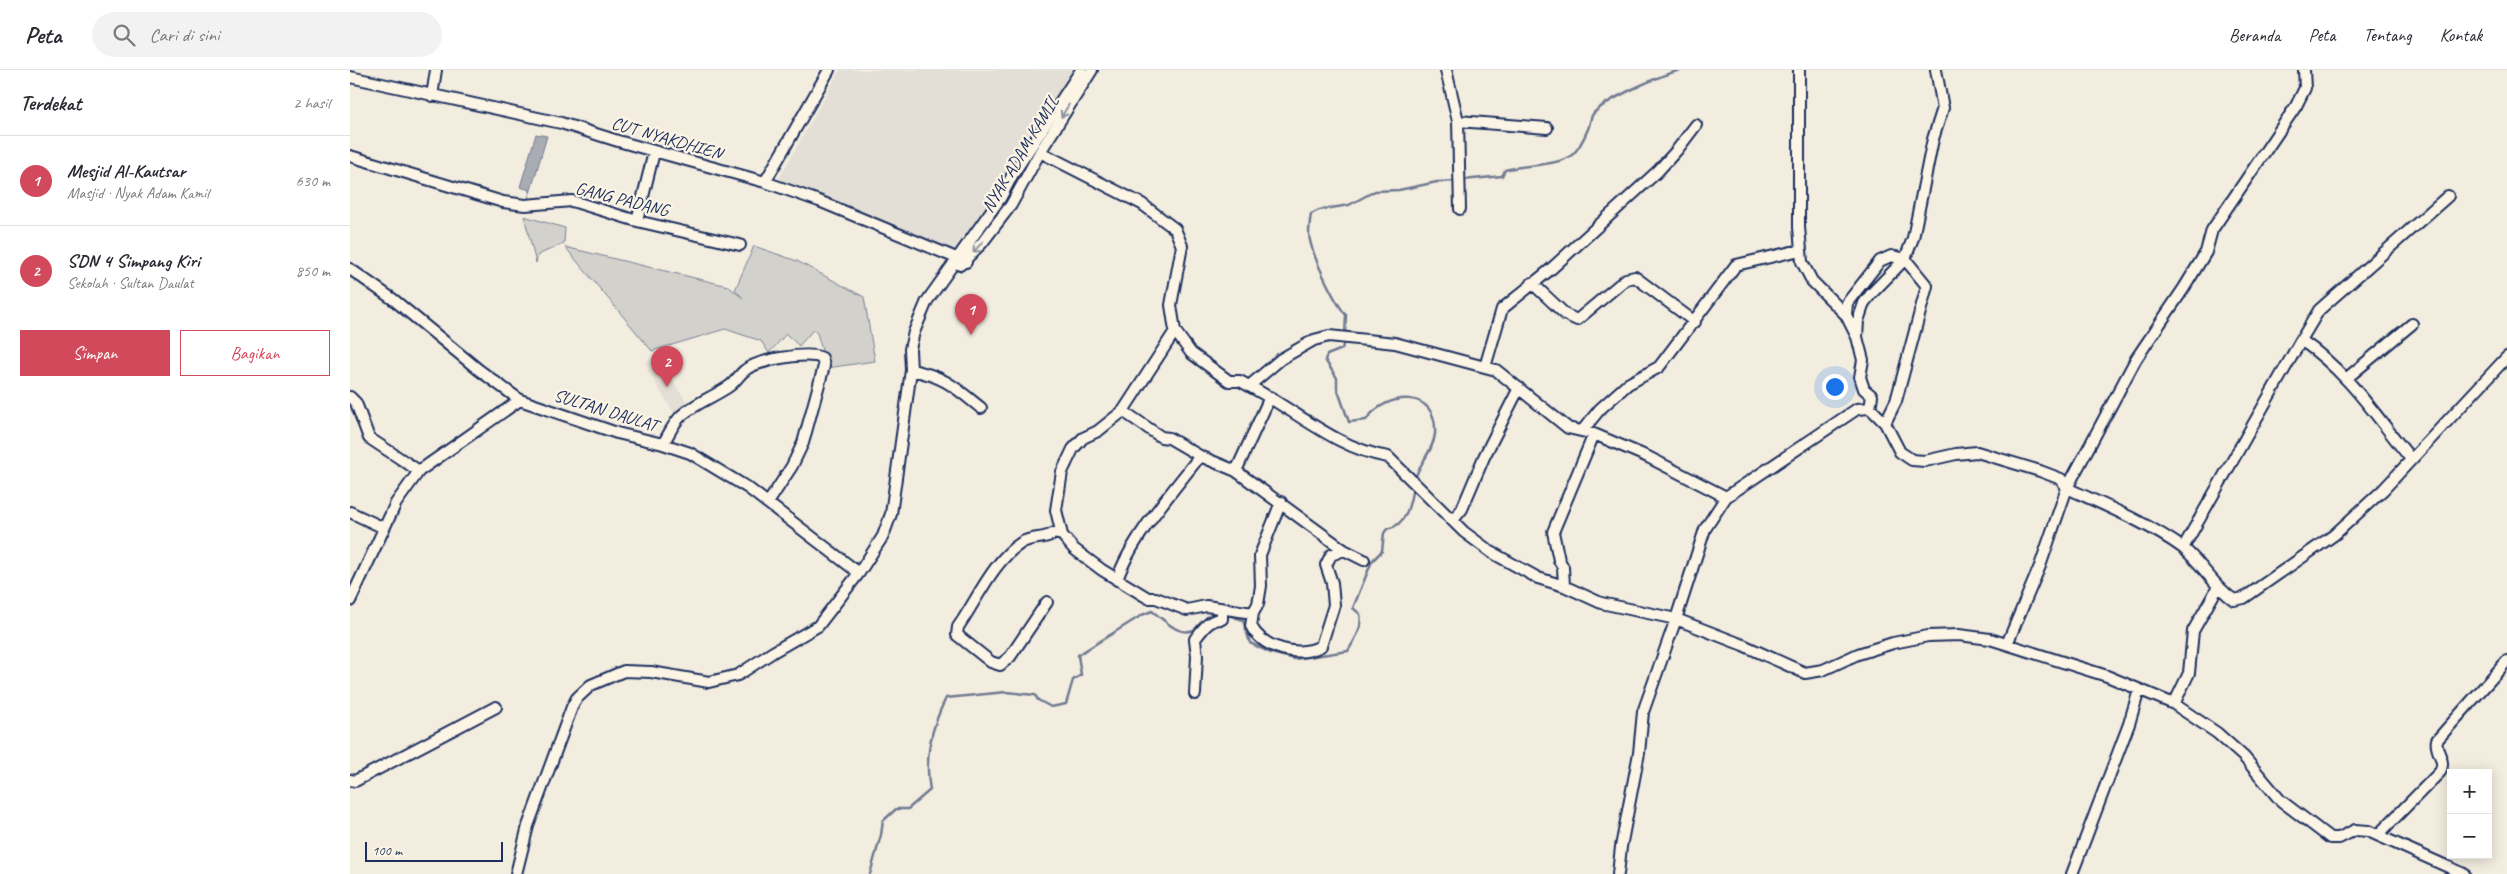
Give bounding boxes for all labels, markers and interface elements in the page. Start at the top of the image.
search box [92,12,442,57]
text: Peta [25,20,62,50]
icon: search [110,21,138,49]
text: Cari di sini [150,23,220,47]
text: Beranda [2229,24,2280,46]
text: Peta [2308,24,2335,46]
text: Tentang [2363,24,2412,46]
text: Kontak [2440,24,2482,46]
text: Terdekat [20,90,81,116]
street label: NYAK ADAM KAMIL [976,91,1064,216]
text: 2 hasil [293,93,330,113]
one-way arrow [1060,103,1070,117]
street label: CUT NYAKDHIEN [609,112,728,165]
text: Mesjid Al-Kautsar [67,159,185,183]
text: 1 [32,171,40,191]
text: 630 m [296,171,330,191]
street label: GANG PADANG [573,177,673,222]
text: Masjid · Nyak Adam Kamil [67,183,209,203]
one-way arrow [972,241,984,254]
text: SDN 4 Simpang Kiri [67,249,200,273]
text: 2 [32,261,40,281]
text: 850 m [296,261,330,281]
text: Sekolah · Sultan Daulat [67,273,194,293]
pin: 1 [955,294,987,335]
button: Simpan [20,330,170,376]
button: Bagikan [180,330,330,376]
pin: 2 [651,346,683,387]
your location [1822,374,1848,400]
street label: SULTAN DAULAT [551,384,664,437]
map controls [2447,769,2492,859]
button: + [2447,769,2492,814]
button: − [2447,814,2492,859]
scale bar [365,839,502,862]
text: 100 m [372,842,402,859]

